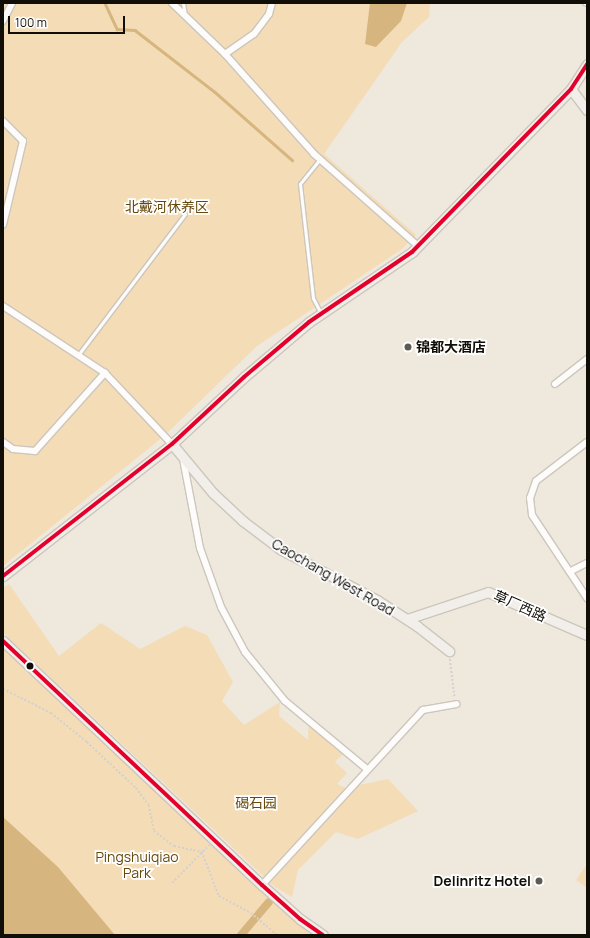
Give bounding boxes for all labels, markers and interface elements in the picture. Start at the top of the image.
scale bar [10,8,127,34]
text: 100 m [15,14,47,31]
park label: 北戴河休养区 [125,199,209,215]
place label: 锦都大酒店 [416,339,486,355]
marker: 锦都大酒店 [403,342,413,352]
street label: Caochang West Road [269,535,397,619]
street label: 草厂西路 [491,587,549,625]
unlabelled marker [25,661,35,671]
park label: 碣石园 [235,795,277,811]
park label: Pingshuiqiao Park [95,849,179,882]
place label: Delinritz Hotel [434,873,531,889]
marker: Delinritz Hotel [534,876,544,886]

